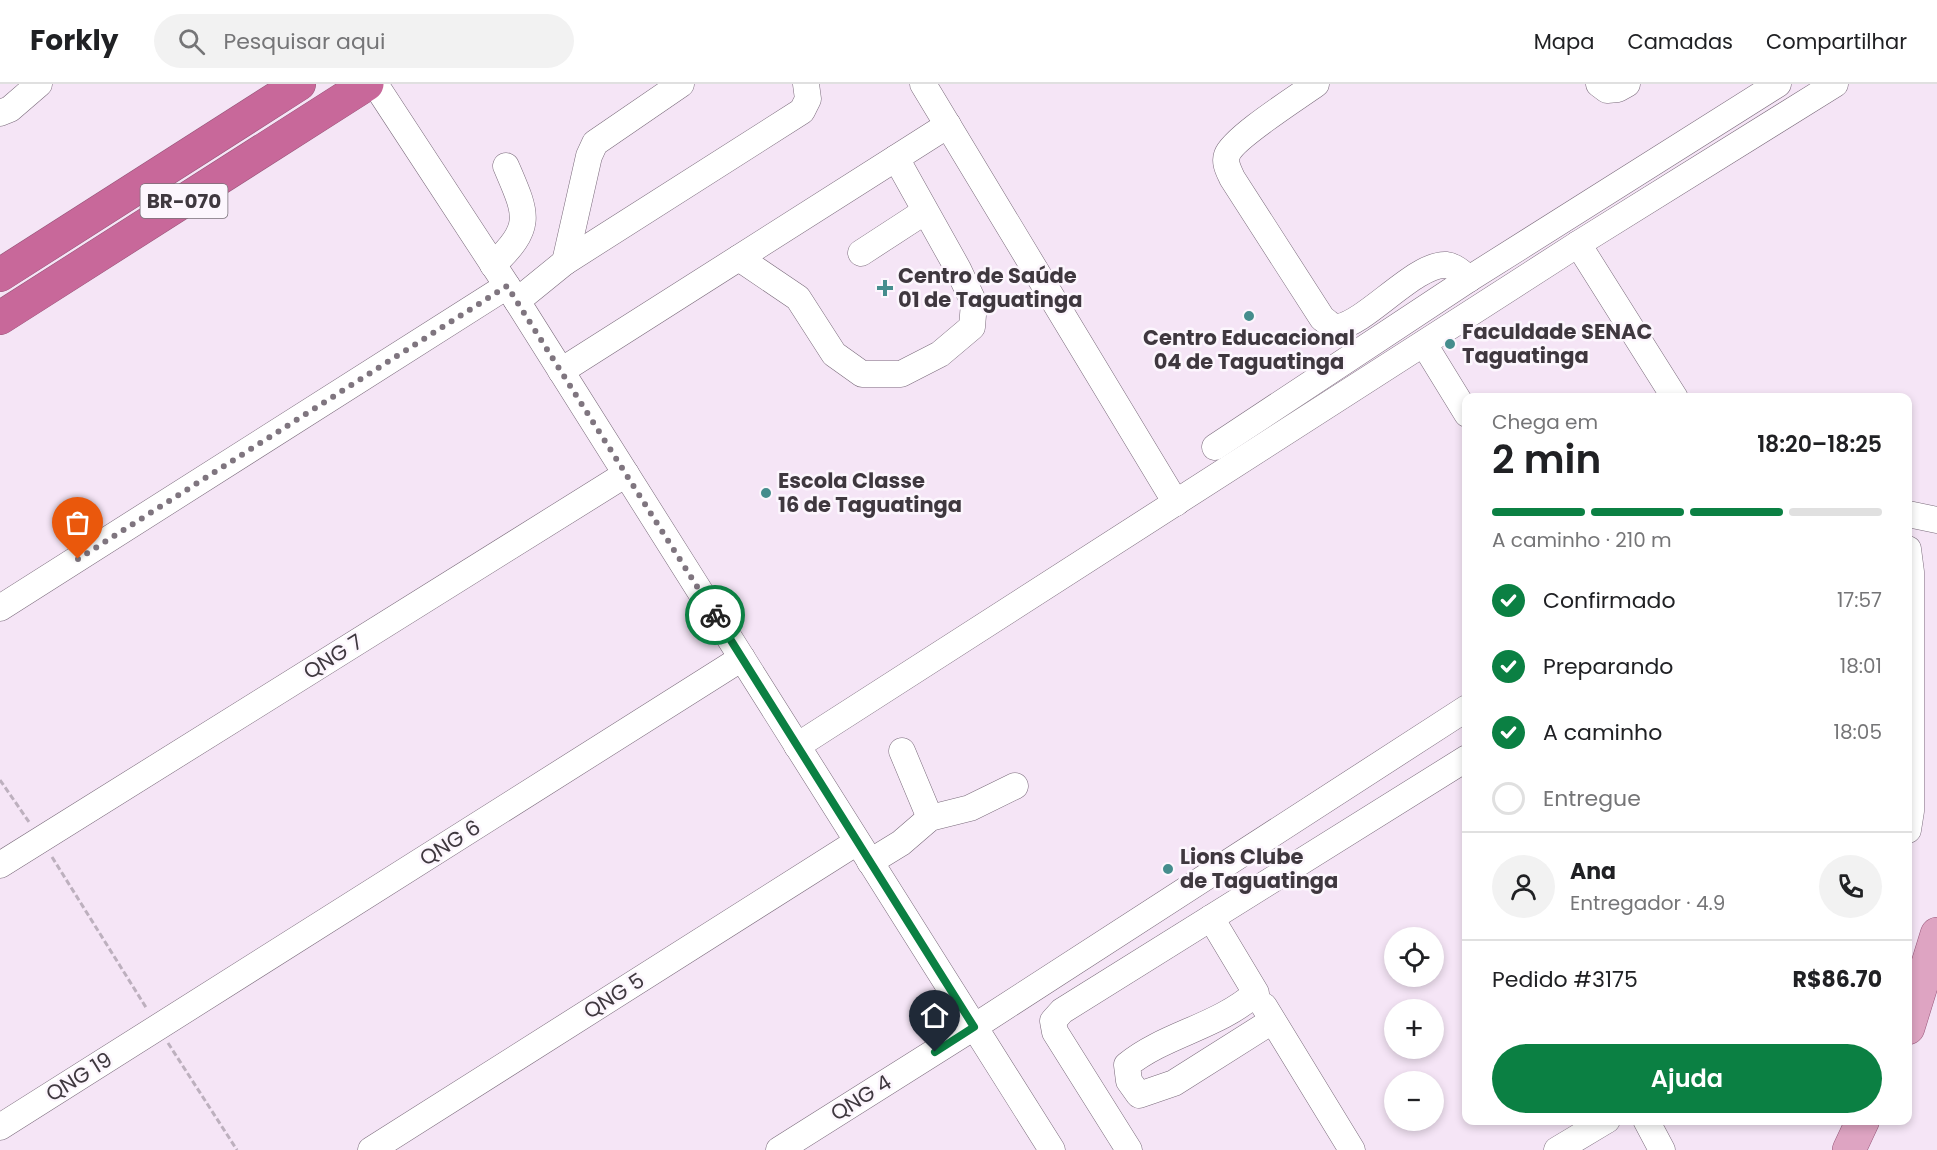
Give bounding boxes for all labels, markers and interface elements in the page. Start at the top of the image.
search box [154,14,574,68]
text: Forkly [30,21,118,60]
icon: search [175,25,208,58]
text: Pesquisar aqui [223,26,385,57]
text: Mapa [1534,27,1594,56]
text: Camadas [1627,27,1733,56]
text: Compartilhar [1766,27,1907,56]
road number: BR-070 [140,184,228,218]
place label: Centro de Saúde 01 de Taguatinga [898,261,1082,314]
marker: Centro de Saúde 01 de Taguatinga [876,279,894,297]
marker: Centro Educacional 04 de Taguatinga [1242,309,1256,323]
place label: Faculdade SENAC Taguatinga [1462,317,1653,370]
place label: Centro Educacional 04 de Taguatinga [1143,323,1355,376]
marker: Faculdade SENAC Taguatinga [1443,337,1457,351]
text: Chega em [1492,408,1598,436]
text: 18:20–18:25 [1757,429,1882,460]
text: 2 min [1492,432,1601,487]
place label: Escola Classe 16 de Taguatinga [778,466,962,519]
marker: Escola Classe 16 de Taguatinga [759,486,773,500]
pin [52,497,103,559]
icon: bag [61,506,94,539]
text: A caminho · 210 m [1492,526,1672,554]
icon: check [1492,584,1525,617]
courier [685,585,745,645]
text: Confirmado [1543,585,1676,616]
text: 17:57 [1837,586,1882,614]
icon: bike [699,599,732,632]
street label: QNG 7 [298,627,368,686]
icon: check [1492,650,1525,683]
text: Preparando [1543,651,1673,682]
text: 18:01 [1840,652,1882,680]
icon: check [1492,716,1525,749]
text: A caminho [1543,717,1662,748]
text: 18:05 [1834,718,1882,746]
text: Entregue [1543,783,1641,814]
street label: QNG 6 [414,813,486,873]
place label: Lions Clube de Taguatinga [1180,842,1338,895]
button: person [1492,855,1555,918]
button: phone [1819,855,1882,918]
text: Ana [1570,856,1616,887]
marker: Lions Clube de Taguatinga [1161,862,1175,876]
text: Entregador · 4.9 [1570,889,1725,917]
map controls [1384,927,1444,1131]
button: locate [1384,927,1444,987]
text: Pedido #3175 [1492,964,1638,995]
text: R$86.70 [1793,964,1882,995]
street label: QNG 5 [578,966,650,1025]
pin [909,990,960,1052]
icon: home [918,999,951,1032]
button: + [1384,999,1444,1059]
button: Ajuda [1492,1044,1882,1113]
street label: QNG 19 [40,1045,117,1108]
street label: QNG 4 [825,1068,897,1127]
button: − [1384,1071,1444,1131]

